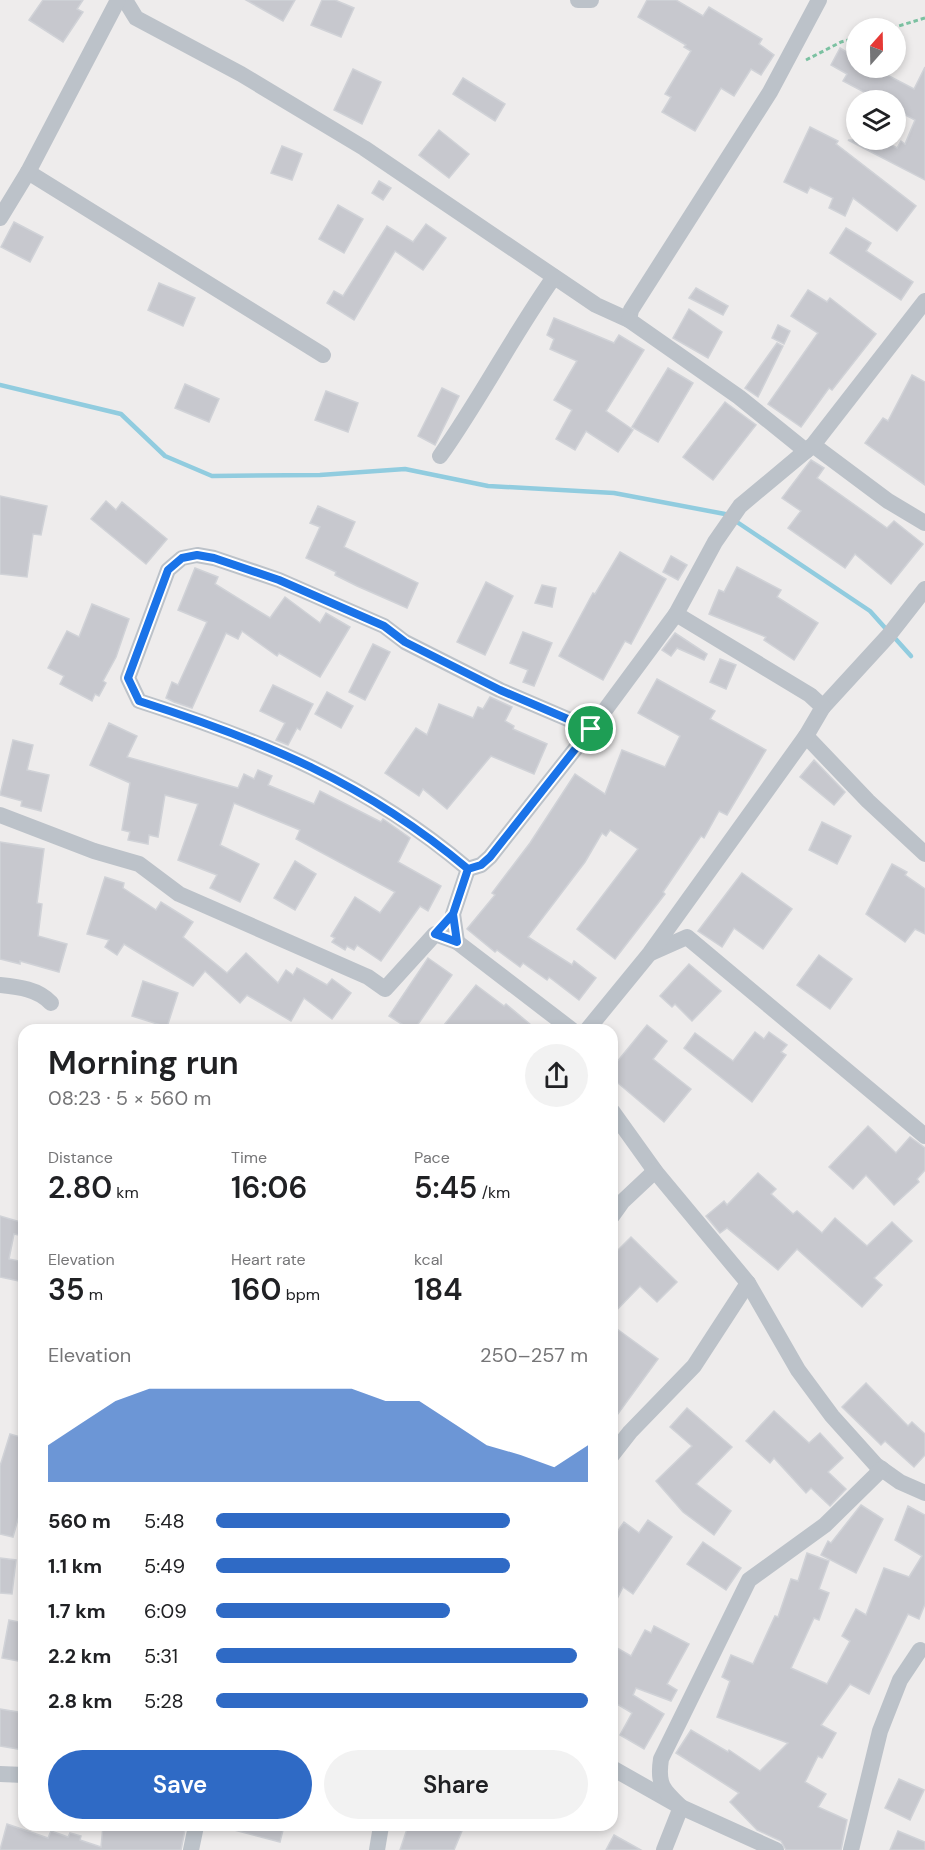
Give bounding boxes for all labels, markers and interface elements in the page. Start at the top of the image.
north arrow [846,18,906,78]
map controls [846,18,906,150]
button: layers [846,90,906,150]
pin [565,703,616,754]
icon: arrive [574,712,607,745]
text: Morning run [48,1041,239,1084]
button: share [525,1044,588,1107]
text: 08:23 · 5 × 560 m [48,1085,211,1111]
text: Distance [48,1147,113,1168]
text: Time [231,1147,267,1168]
text: Pace [414,1147,450,1168]
text: 2.80 [48,1168,112,1207]
text: 16:06 [231,1168,308,1207]
text: 5:45 [414,1168,477,1207]
text: km [112,1182,139,1203]
text: /km [477,1182,510,1203]
text: Elevation [48,1249,115,1270]
text: Heart rate [231,1249,306,1270]
text: kcal [414,1249,443,1270]
text: 35 [48,1270,85,1309]
text: 160 [231,1270,281,1309]
text: 184 [414,1270,462,1309]
text: m [85,1284,103,1305]
text: bpm [281,1284,320,1305]
text: Elevation [48,1342,131,1368]
text: 250–257 m [480,1342,588,1368]
text: 560 m [48,1508,111,1534]
text: 5:48 [144,1508,185,1534]
text: 1.1 km [48,1553,102,1579]
text: 5:49 [144,1553,185,1579]
text: 1.7 km [48,1598,106,1624]
text: 6:09 [144,1598,187,1624]
text: 2.2 km [48,1643,111,1669]
text: 5:31 [144,1643,178,1669]
text: 2.8 km [48,1688,112,1714]
text: 5:28 [144,1688,184,1714]
button: Save [48,1750,312,1819]
button: Share [324,1750,588,1819]

